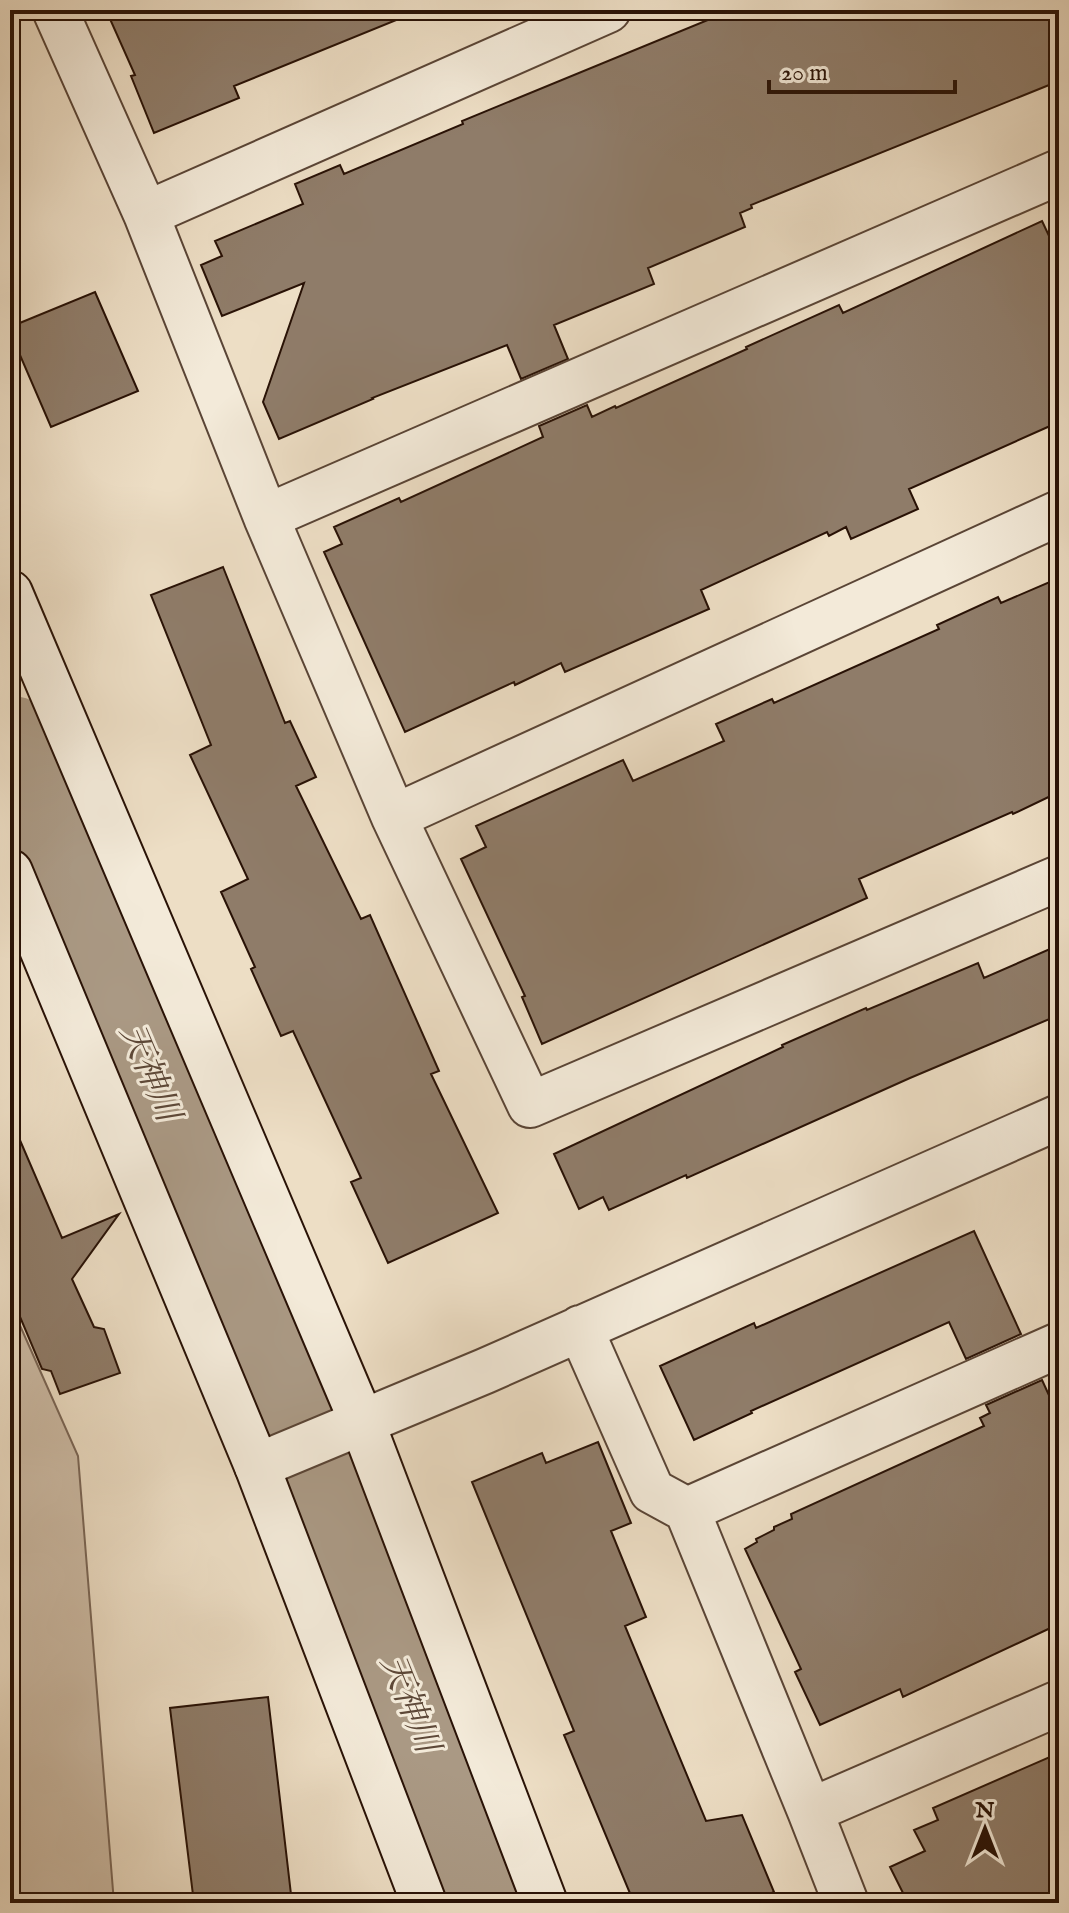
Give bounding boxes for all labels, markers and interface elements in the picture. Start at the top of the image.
scale bar [769,44,955,94]
text: 20 m [781,58,828,89]
water label: 天神川 [109,1018,190,1132]
water label: 天神川 [370,1649,450,1763]
north arrow [945,1789,1025,1869]
text: N [974,1797,995,1825]

